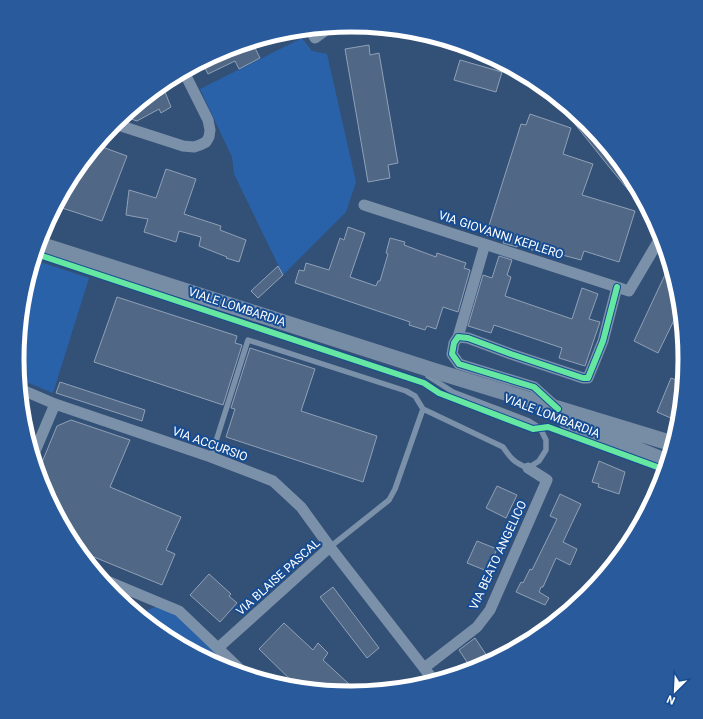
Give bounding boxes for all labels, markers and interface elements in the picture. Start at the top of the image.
street label: VIA GIOVANNI KEPLERO [437,208,565,262]
street label: VIALE LOMBARDIA [186,285,288,329]
street label: VIALE LOMBARDIA [502,391,602,441]
street label: VIA ACCURSIO [170,424,250,464]
street label: VIA BEATO ANGELICO [467,498,529,612]
street label: VIA BLAISE PASCAL [233,535,323,618]
north arrow [655,671,695,711]
text: N [665,692,677,707]

